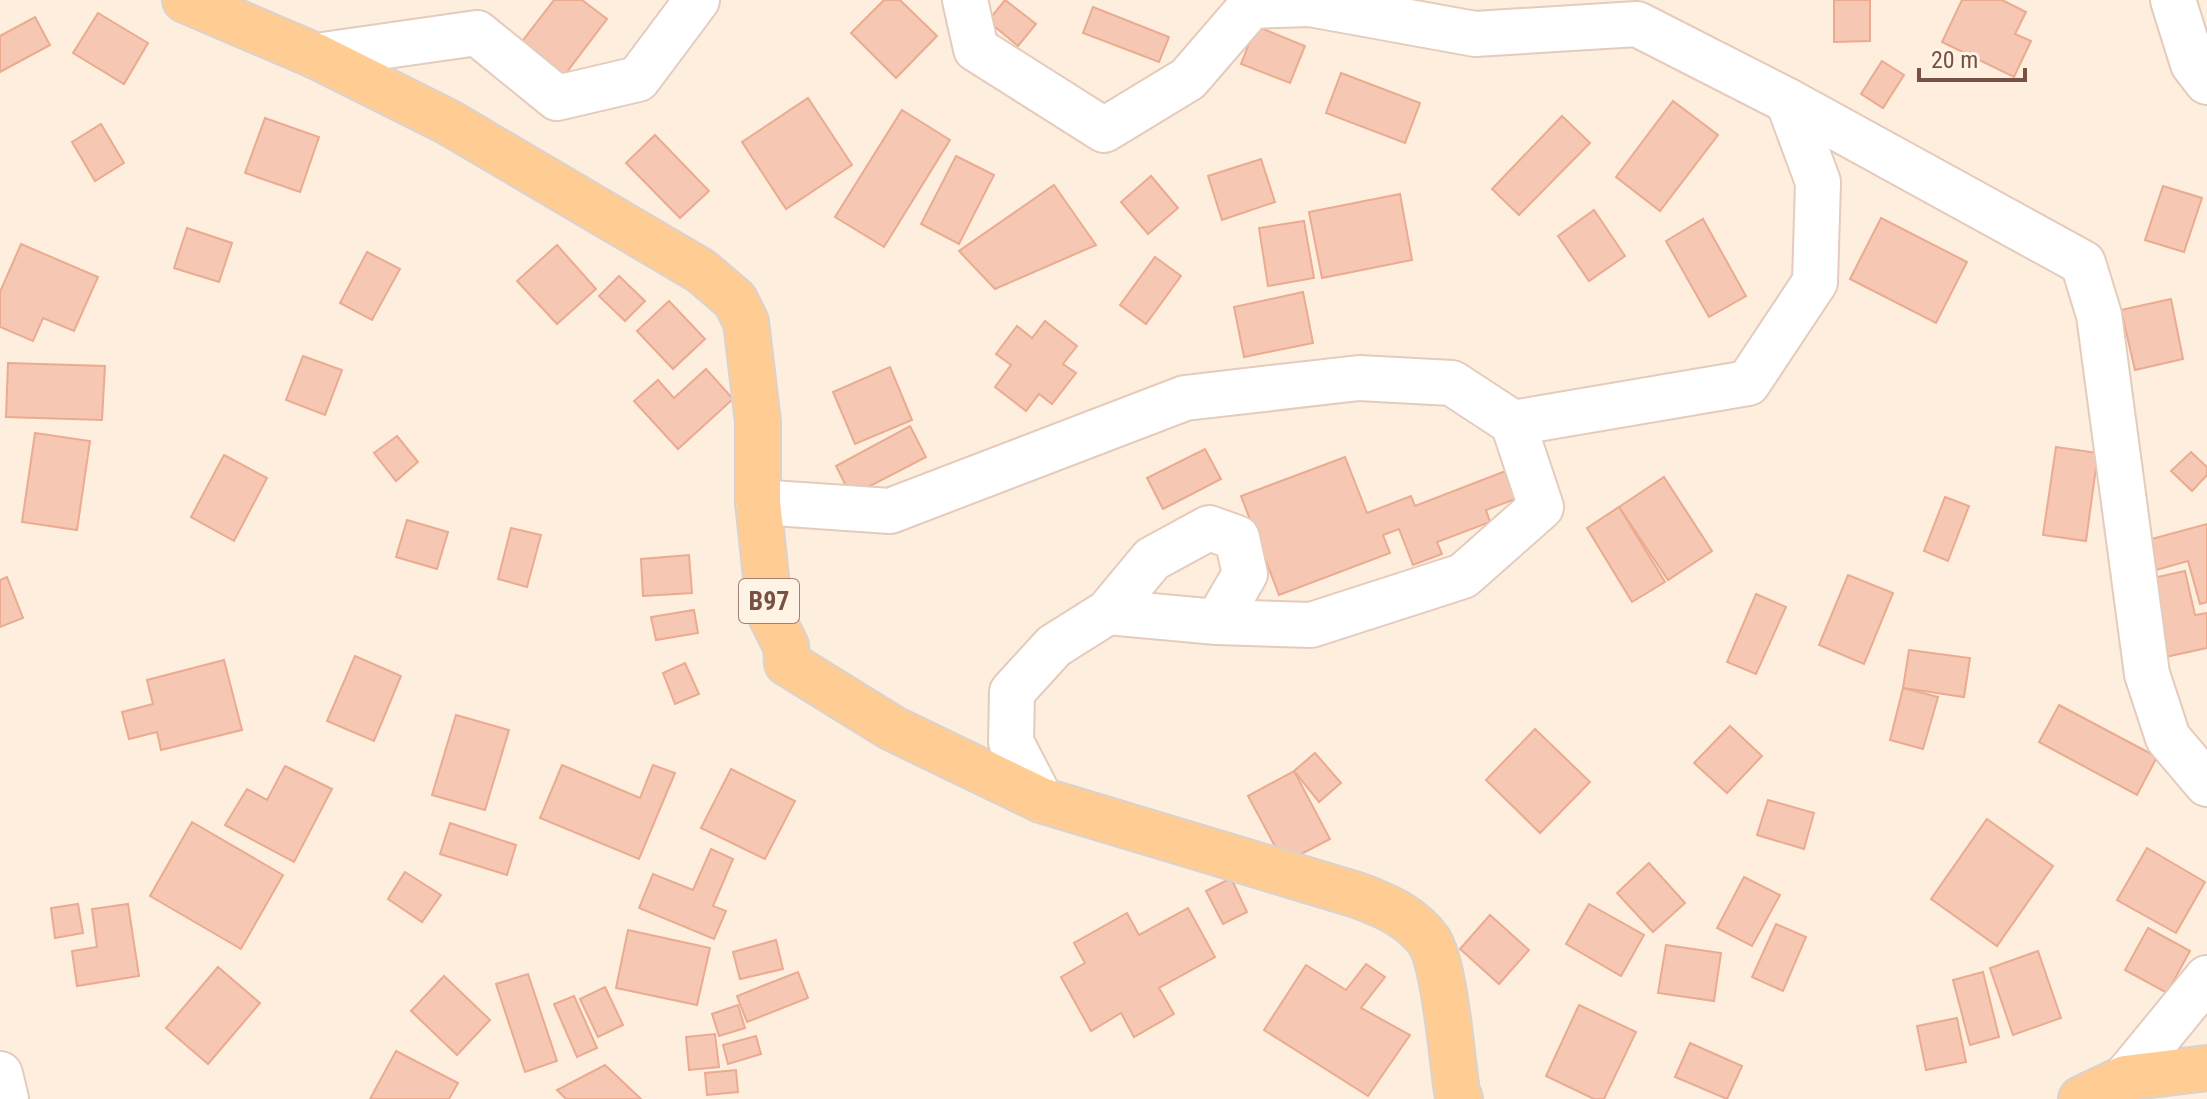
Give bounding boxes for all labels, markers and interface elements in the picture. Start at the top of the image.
scale bar [1919,32,2025,82]
text: 20 m [1931,46,1978,74]
road number: B97 [739,579,799,623]

